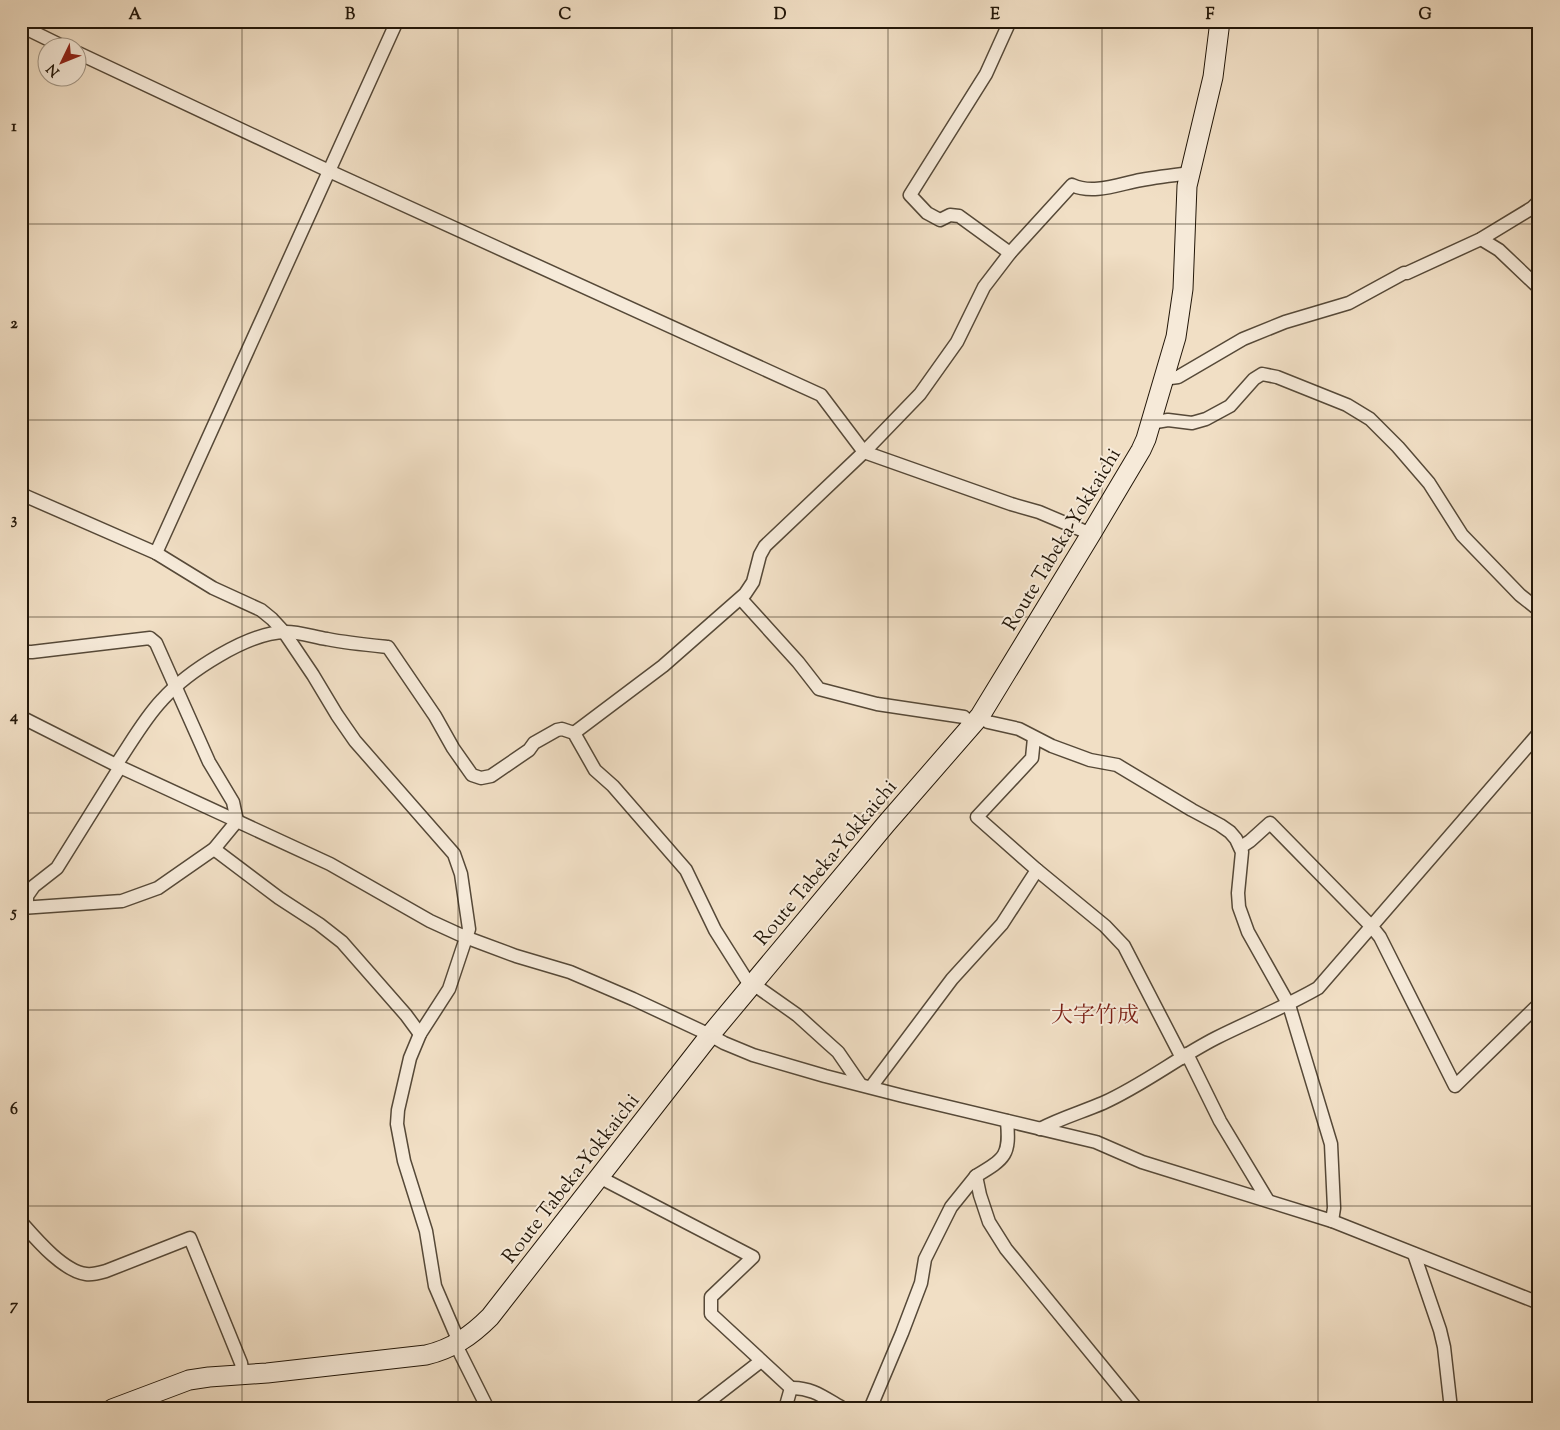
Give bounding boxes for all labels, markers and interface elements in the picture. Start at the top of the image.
text: A [129,4,142,27]
text: B [345,4,355,27]
text: C [559,4,572,27]
text: D [774,4,787,27]
text: E [990,4,1000,27]
text: F [1206,4,1215,27]
text: G [1418,4,1432,27]
north arrow [38,38,88,88]
text: N [43,59,65,80]
text: 1 [11,116,17,139]
text: 2 [10,313,18,336]
street label: Route Tabeka-Yokkaichi [997,443,1129,637]
text: 3 [11,509,18,532]
text: 4 [9,706,18,729]
street label: Route Tabeka-Yokkaichi [749,774,905,953]
text: 5 [9,902,17,925]
district label: 大字竹成 [1051,1001,1139,1033]
street label: Route Tabeka-Yokkaichi [496,1088,648,1271]
text: 6 [10,1099,18,1122]
text: 7 [10,1295,19,1318]

